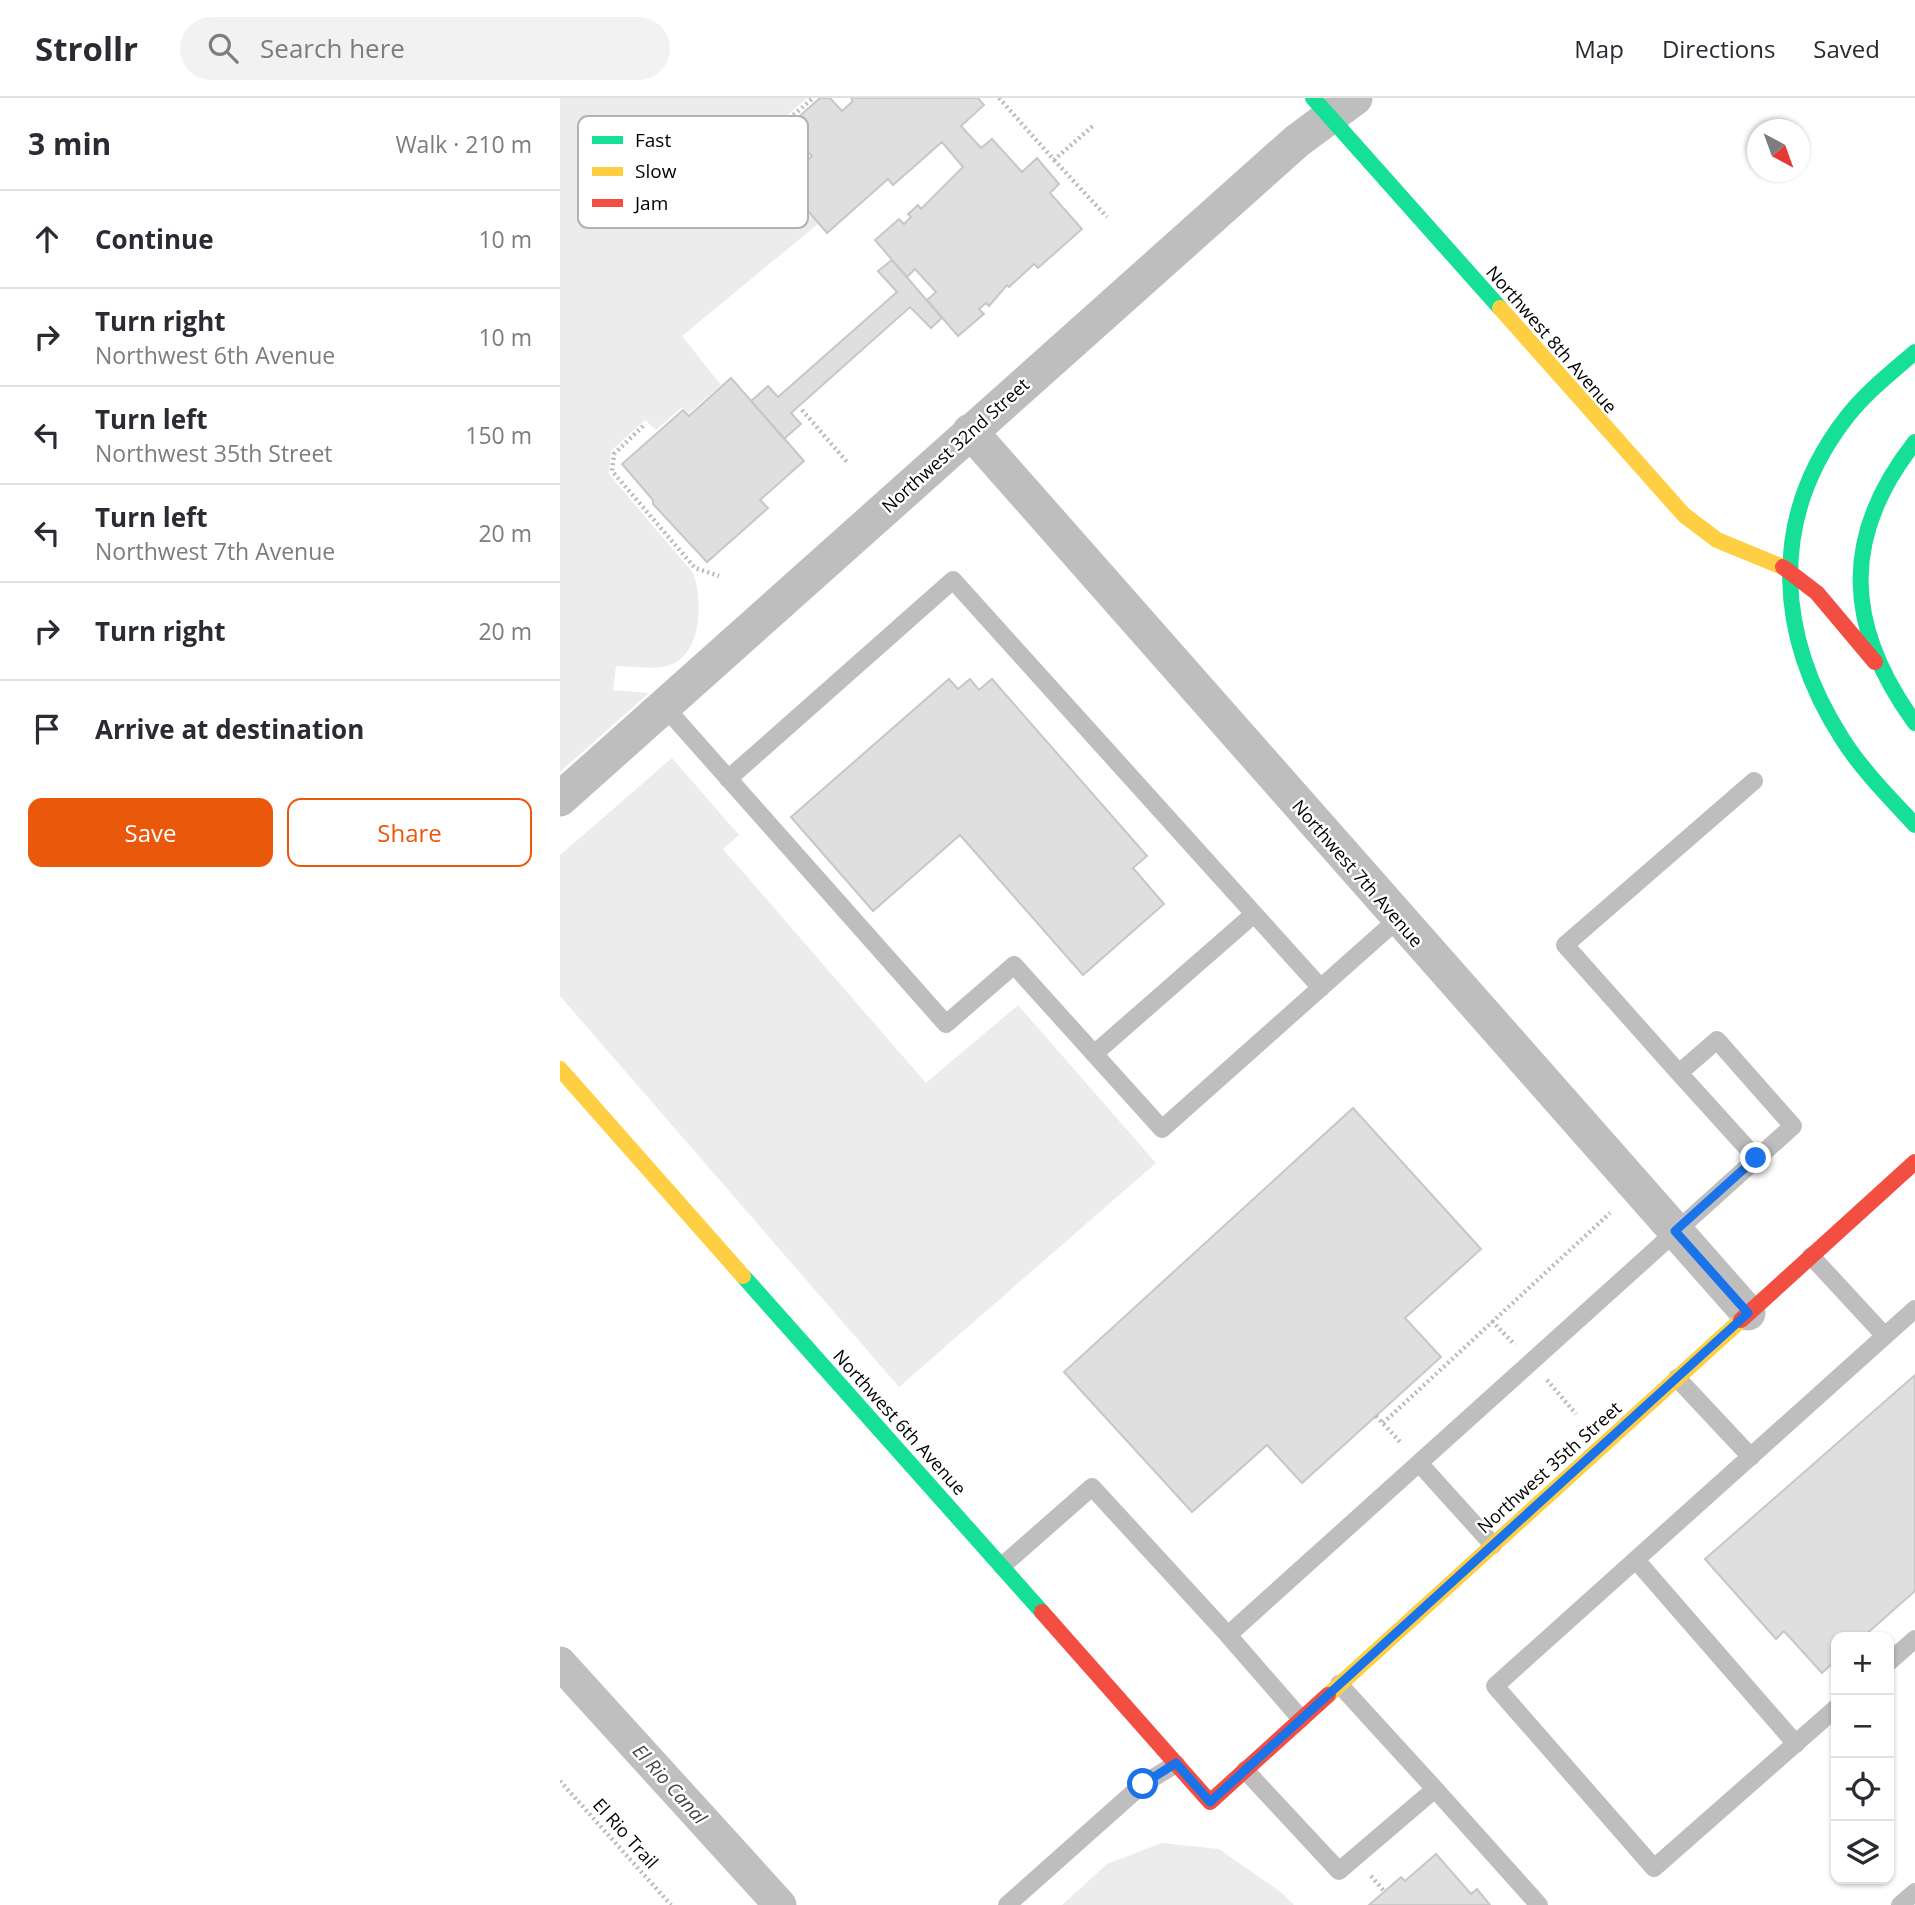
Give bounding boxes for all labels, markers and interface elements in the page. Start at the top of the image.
search box [180,17,670,80]
text: Strollr [35,26,138,71]
icon: search [204,29,242,67]
text: Search here [260,30,405,66]
text: Map [1574,32,1624,65]
text: Directions [1662,32,1775,65]
text: Saved [1813,32,1880,65]
legend [578,116,808,228]
north arrow [1747,119,1810,182]
text: 3 min [28,123,111,164]
text: Fast [635,127,671,153]
text: Walk · 210 m [395,128,532,160]
text: Slow [635,158,677,184]
text: Jam [633,190,668,216]
icon: ahead [28,220,66,258]
text: Continue [95,221,214,257]
text: 10 m [478,223,532,255]
street label: Northwest 8th Avenue [1481,260,1623,418]
text: Turn right [95,303,226,339]
icon: right [28,318,66,356]
text: 10 m [478,321,532,353]
text: Northwest 6th Avenue [95,339,335,371]
street label: Northwest 32nd Street [876,372,1034,518]
text: Turn left [95,401,207,437]
icon: left [28,416,66,454]
text: 150 m [465,419,532,451]
text: Northwest 35th Street [95,437,333,469]
text: Turn left [95,499,207,535]
icon: left [28,514,66,552]
text: 20 m [478,517,532,549]
text: Northwest 7th Avenue [95,535,335,567]
icon: right [28,612,66,650]
text: Turn right [95,613,226,649]
text: 20 m [478,615,532,647]
icon: arrive [28,710,66,748]
text: Arrive at destination [95,711,364,747]
street label: Northwest 7th Avenue [1287,794,1429,952]
button: Save [28,798,273,867]
button: Share [287,798,532,867]
route end [1740,1142,1771,1173]
street label: Northwest 6th Avenue [828,1344,972,1500]
street label: Northwest 35th Street [1472,1396,1626,1538]
map controls [1831,1632,1894,1884]
button: + [1831,1632,1894,1695]
button: − [1831,1695,1894,1758]
water label: El Rio Canal [627,1738,714,1830]
button: locate [1831,1758,1894,1821]
route start [1127,1768,1158,1799]
street label: El Rio Trail [588,1793,664,1873]
button: layers [1831,1821,1894,1884]

